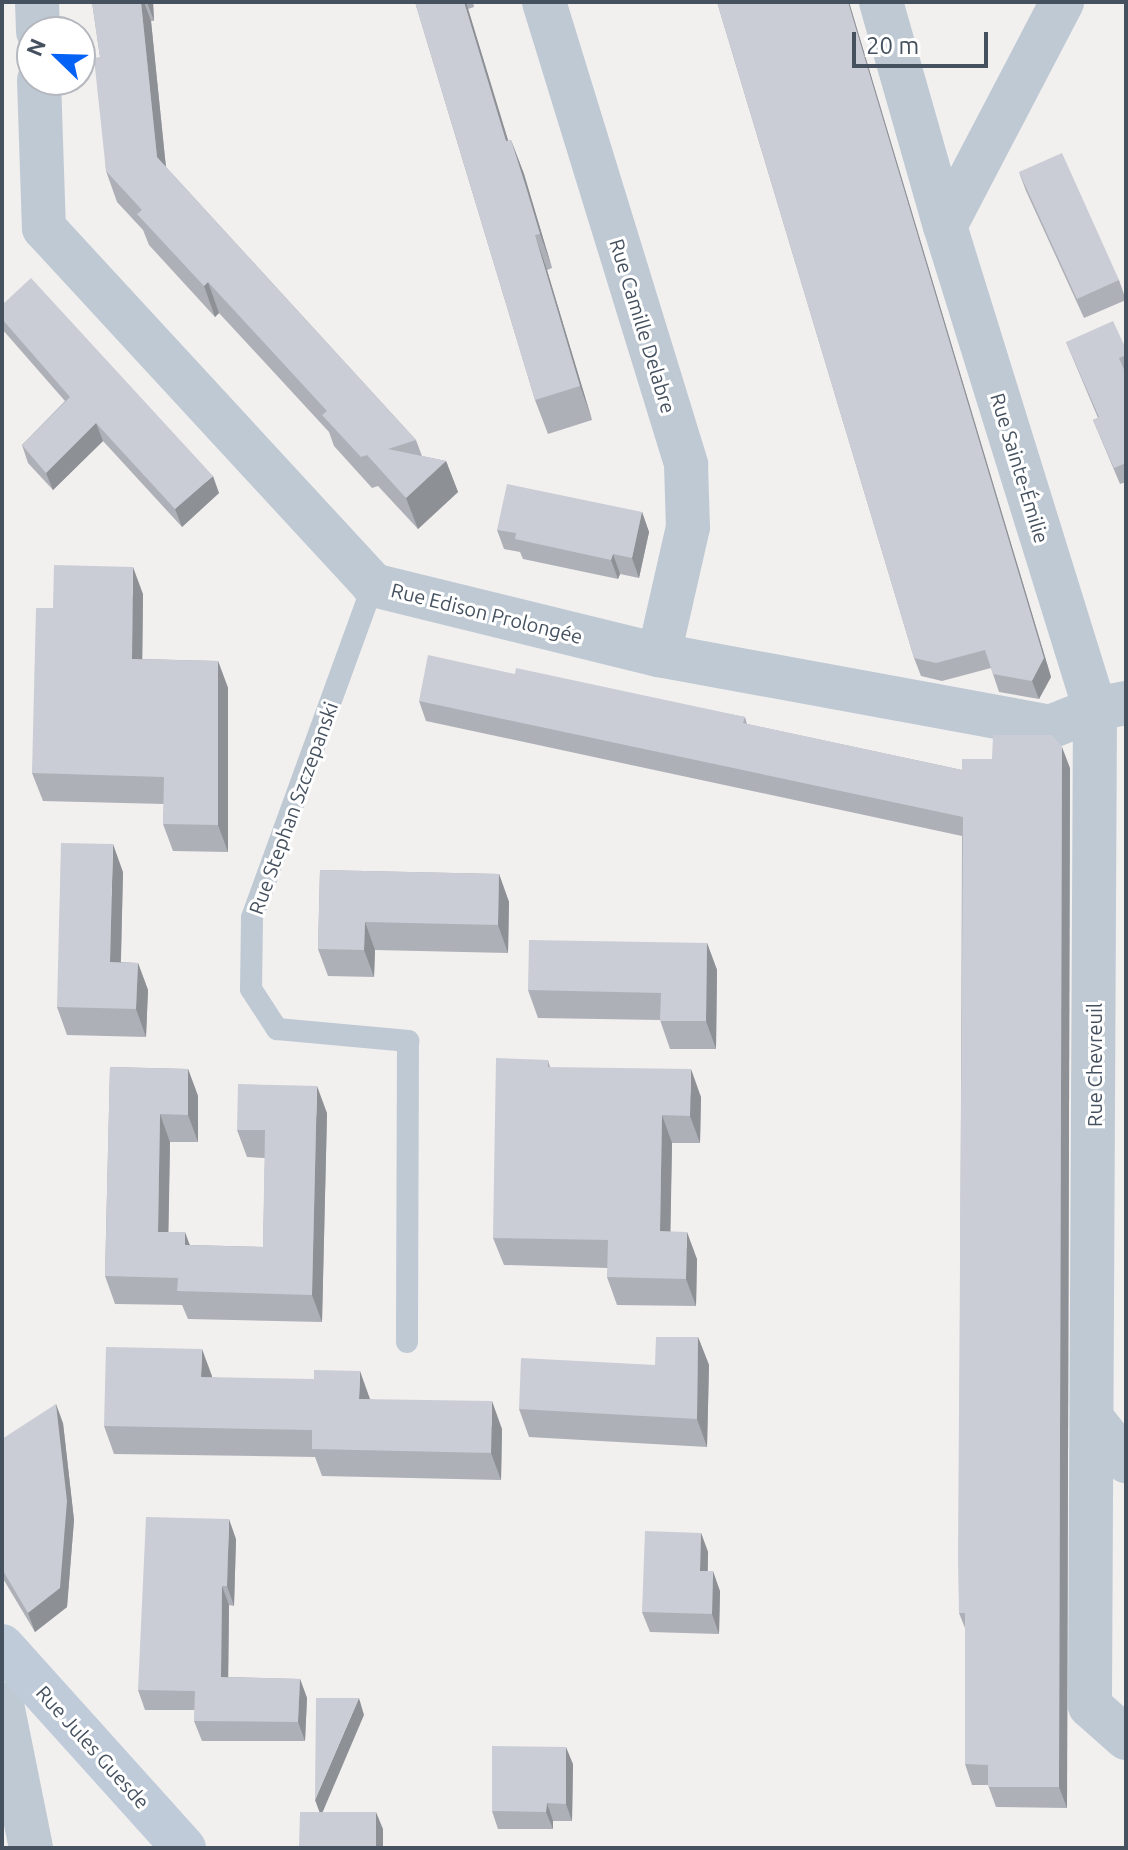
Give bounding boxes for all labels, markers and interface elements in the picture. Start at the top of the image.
north arrow [16,16,96,96]
scale bar [856,16,992,66]
text: 20 m [866,32,919,59]
text: N [21,35,50,60]
street label: Rue Camille Delabre [605,236,681,416]
street label: Rue Sainte-Émilie [986,390,1054,546]
street label: Rue Edison Prolongée [389,578,585,648]
street label: Rue Stephan Szczepanski [243,699,343,917]
street label: Rue Chevreuil [1082,1003,1106,1127]
street label: Rue Jules Guesde [31,1680,155,1814]

